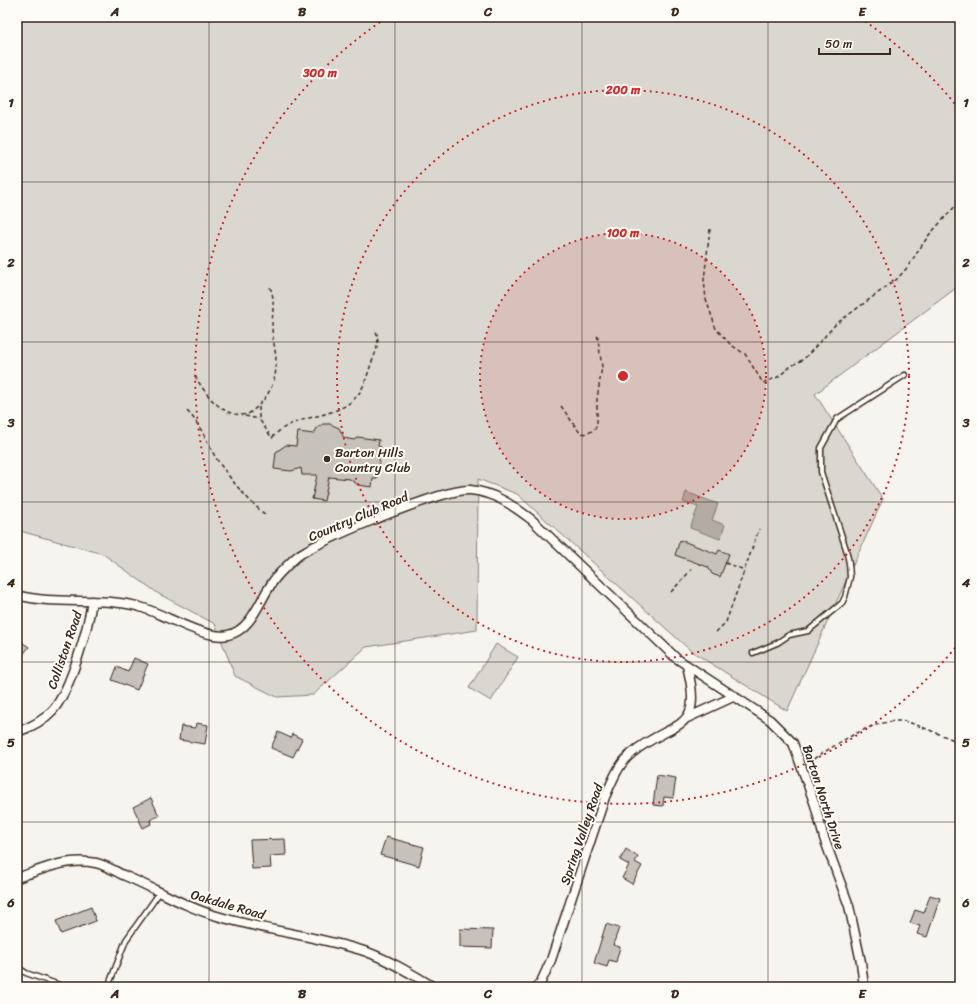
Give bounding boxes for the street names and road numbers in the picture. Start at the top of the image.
street label: Country Club Road [305,485,413,548]
street label: Colliston Road [40,607,89,692]
street label: Barton North Drive [796,742,851,853]
street label: Spring Valley Road [553,779,610,888]
street label: Oakdale Road [188,883,269,926]

